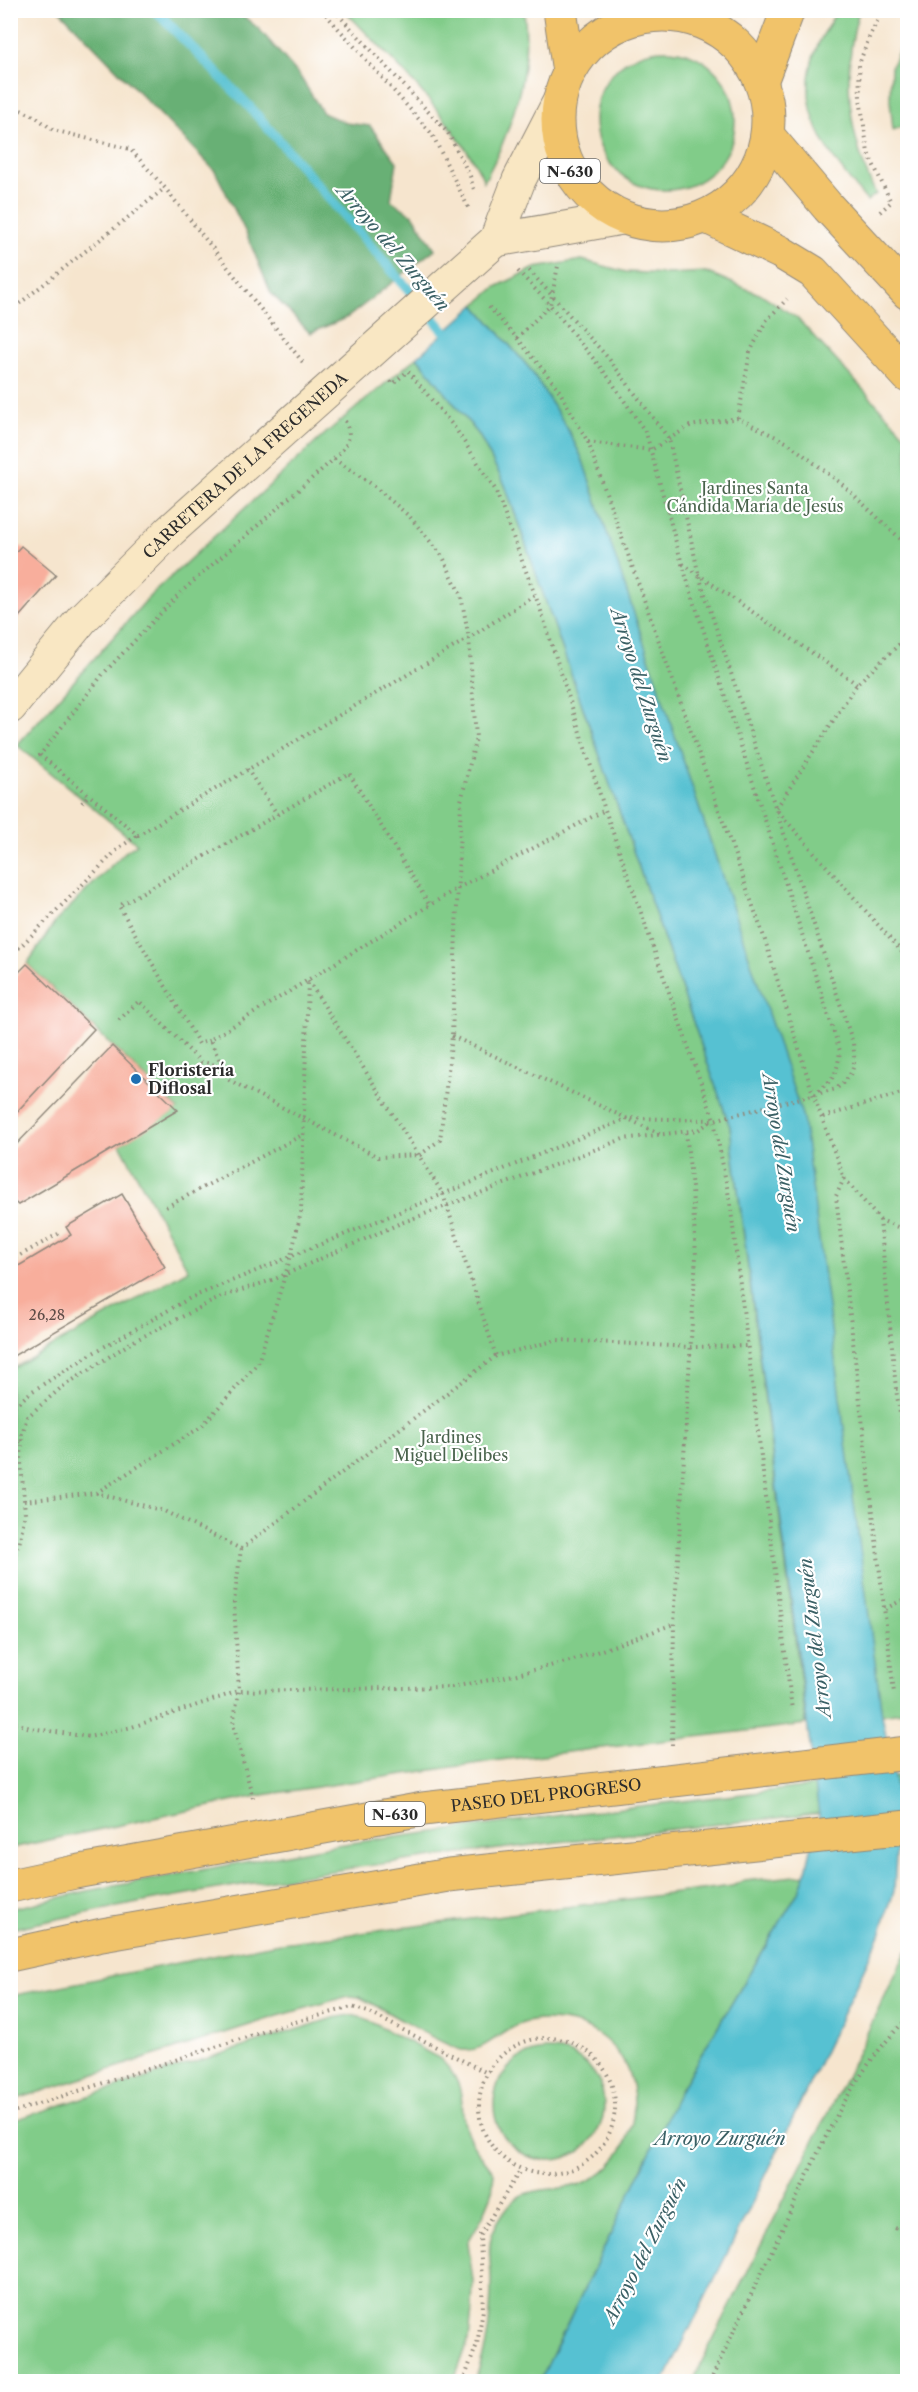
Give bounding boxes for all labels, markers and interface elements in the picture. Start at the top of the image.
road number: N-630 [540,159,600,183]
water label: Arroyo del Zurguén [330,178,454,316]
street label: CARRETERA DE LA FREGENEDA [139,367,352,562]
park label: Jardines Santa Cándida María de Jesús [666,478,844,516]
water label: Arroyo del Zurguén [605,602,676,765]
place label: Floristería Diflosal [148,1060,235,1098]
water label: Arroyo del Zurguén [757,1069,804,1234]
marker: Floristería Diflosal [129,1072,143,1086]
house number: 26,28 [29,1306,65,1324]
park label: Jardines Miguel Delibes [394,1427,508,1465]
water label: Arroyo del Zurguén [794,1557,836,1722]
street label: PASEO DEL PROGRESO [450,1774,642,1816]
road number: N-630 [365,1802,425,1826]
water label: Arroyo Zurguén [651,2128,786,2150]
water label: Arroyo del Zurguén [597,2174,691,2330]

